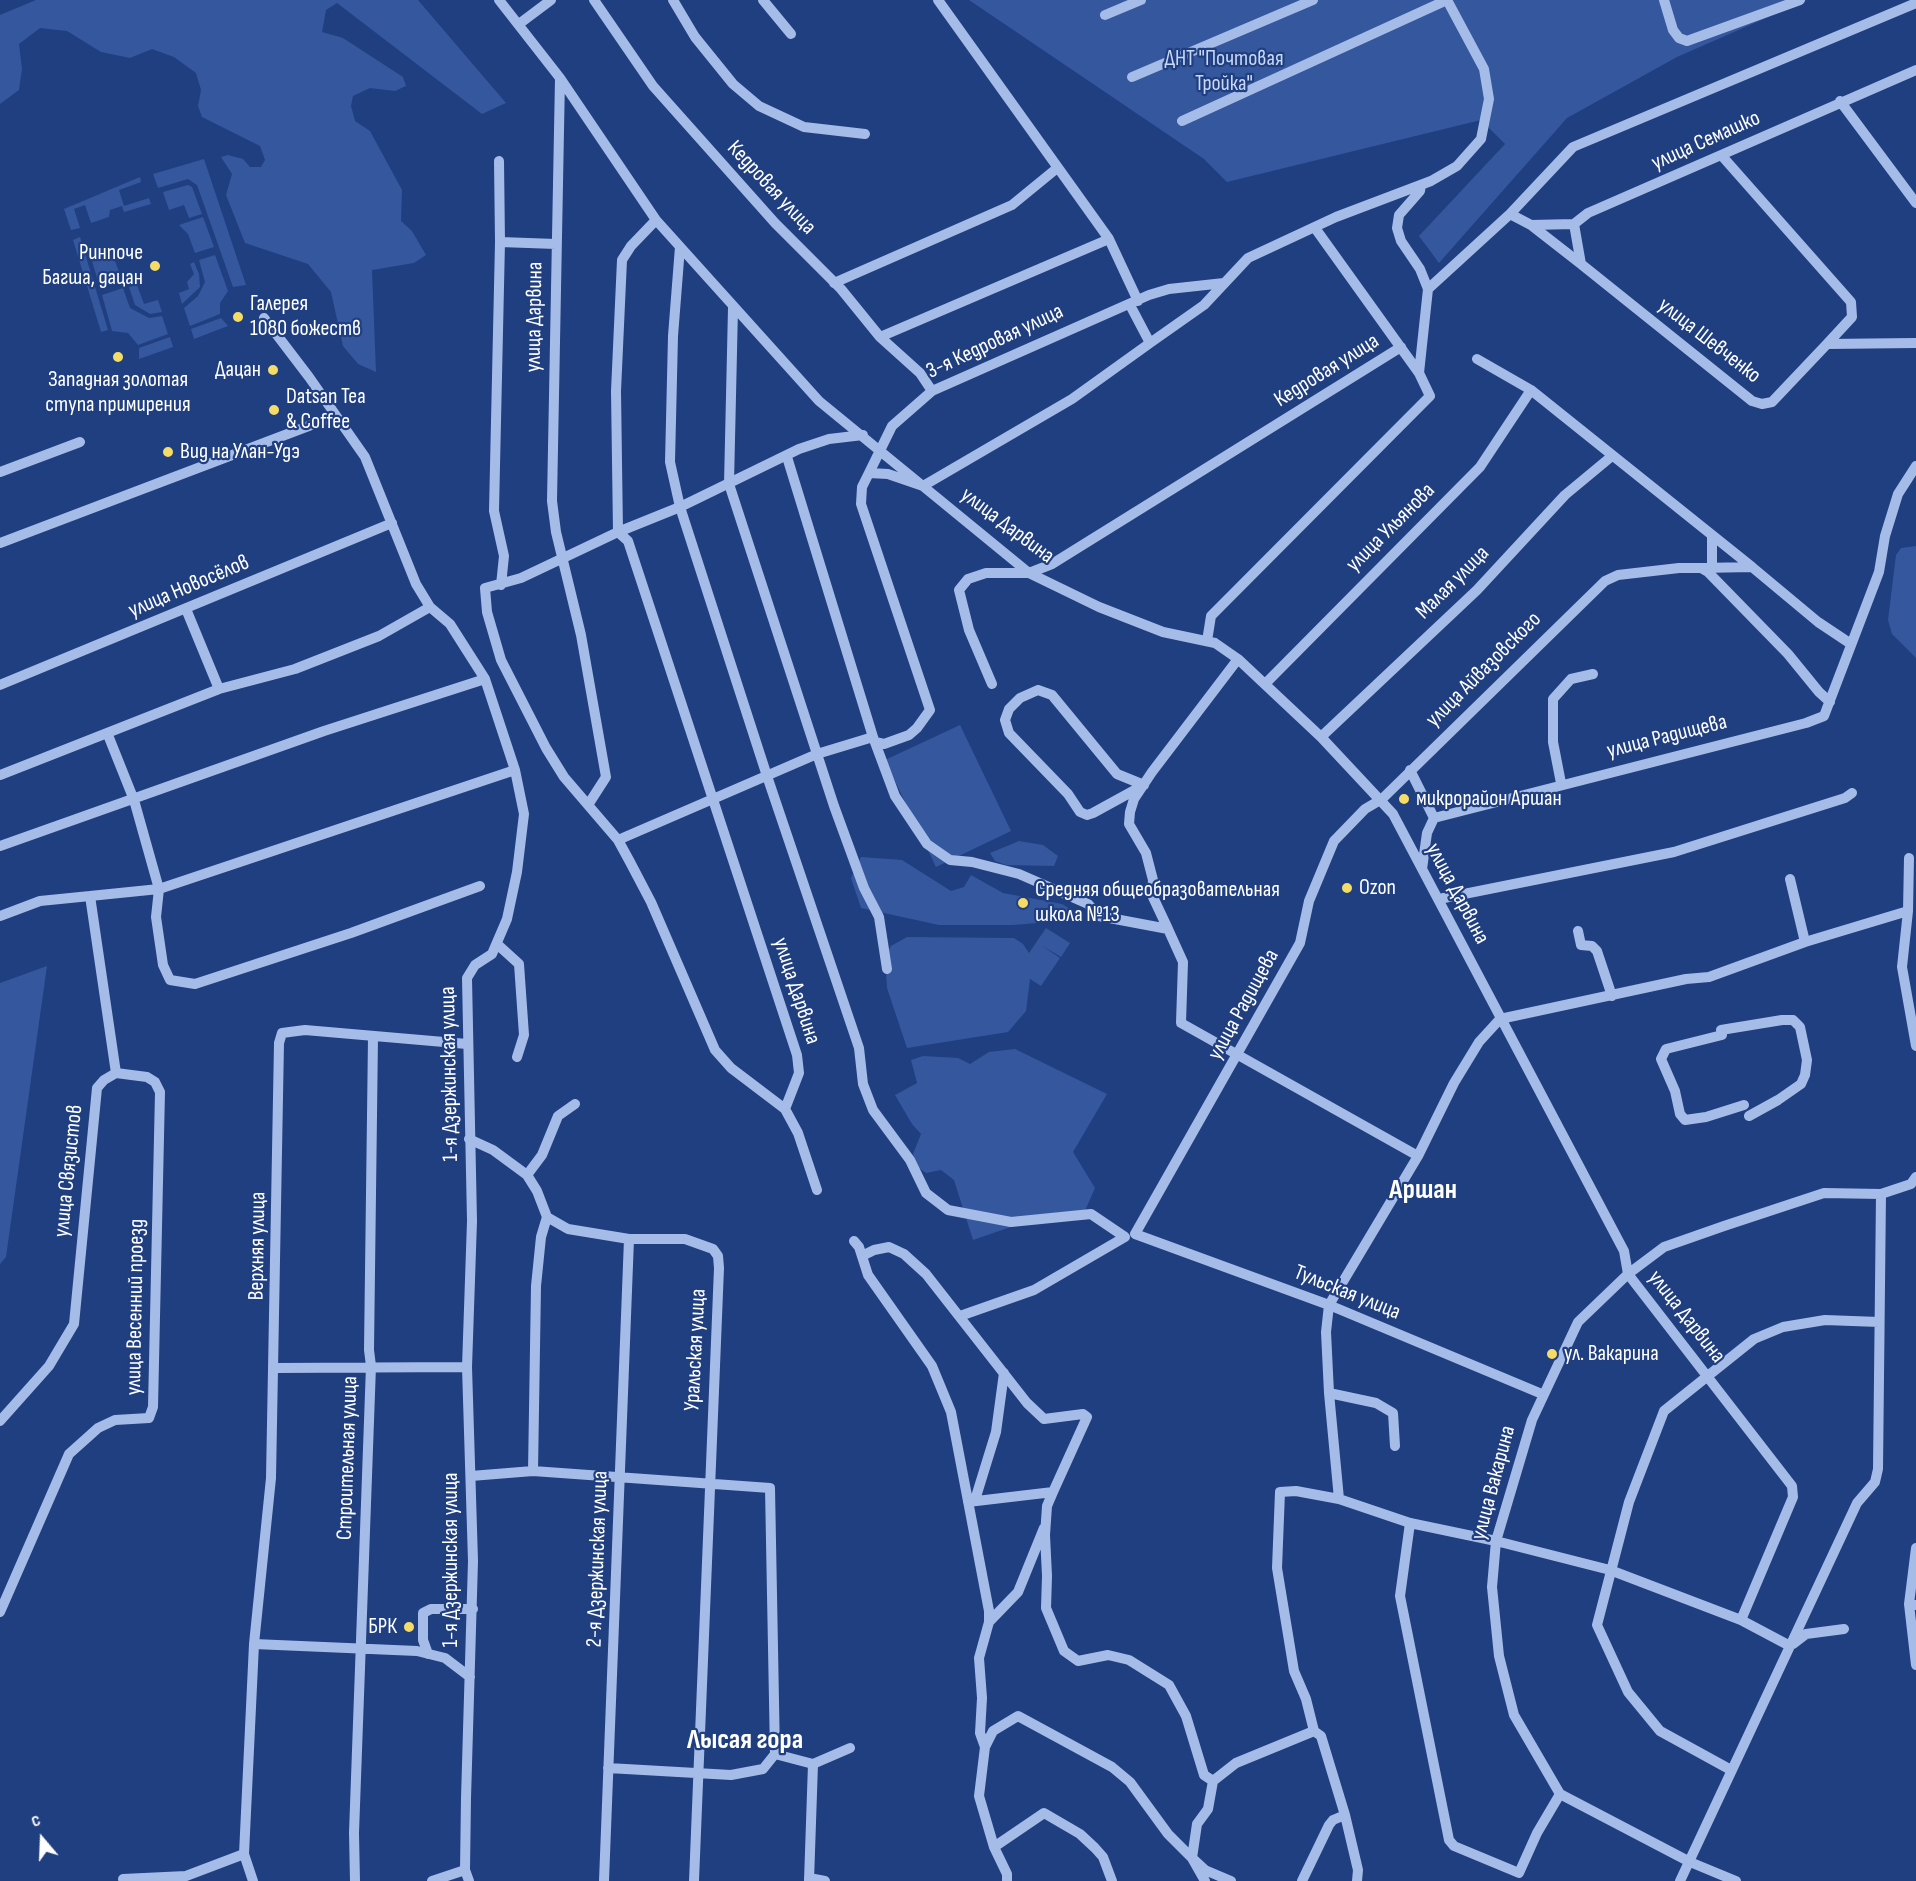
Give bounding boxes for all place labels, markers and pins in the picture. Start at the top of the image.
place label: Ринпоче Багша, дацан [42,240,143,292]
marker: Ринпоче Багша, дацан [148,259,162,273]
place label: Галерея 1080 божеств [250,291,361,342]
marker: Галерея 1080 божеств [231,310,245,324]
marker: Западная золотая ступа примирения [111,350,125,364]
place label: Дацан [215,357,261,383]
marker: Дацан [266,363,280,377]
place label: Западная золотая ступа примирения [45,367,191,418]
place label: Datsan Tea & Coffee [286,384,366,436]
marker: Datsan Tea & Coffee [267,403,281,417]
place label: Вид на Улан-Удэ [180,439,300,465]
marker: Вид на Улан-Удэ [161,445,175,459]
place label: микрорайон Аршан [1416,786,1562,812]
marker: микрорайон Аршан [1397,792,1411,806]
place label: Ozon [1359,875,1396,901]
place label: Средняя общеобразовательная школа №13 [1035,877,1280,928]
marker: Ozon [1340,881,1354,895]
marker: Средняя общеобразовательная школа №13 [1016,896,1030,910]
place label: ул. Вакарина [1564,1341,1659,1367]
marker: ул. Вакарина [1545,1347,1559,1361]
place label: БРК [368,1614,397,1640]
marker: БРК [402,1620,416,1634]

